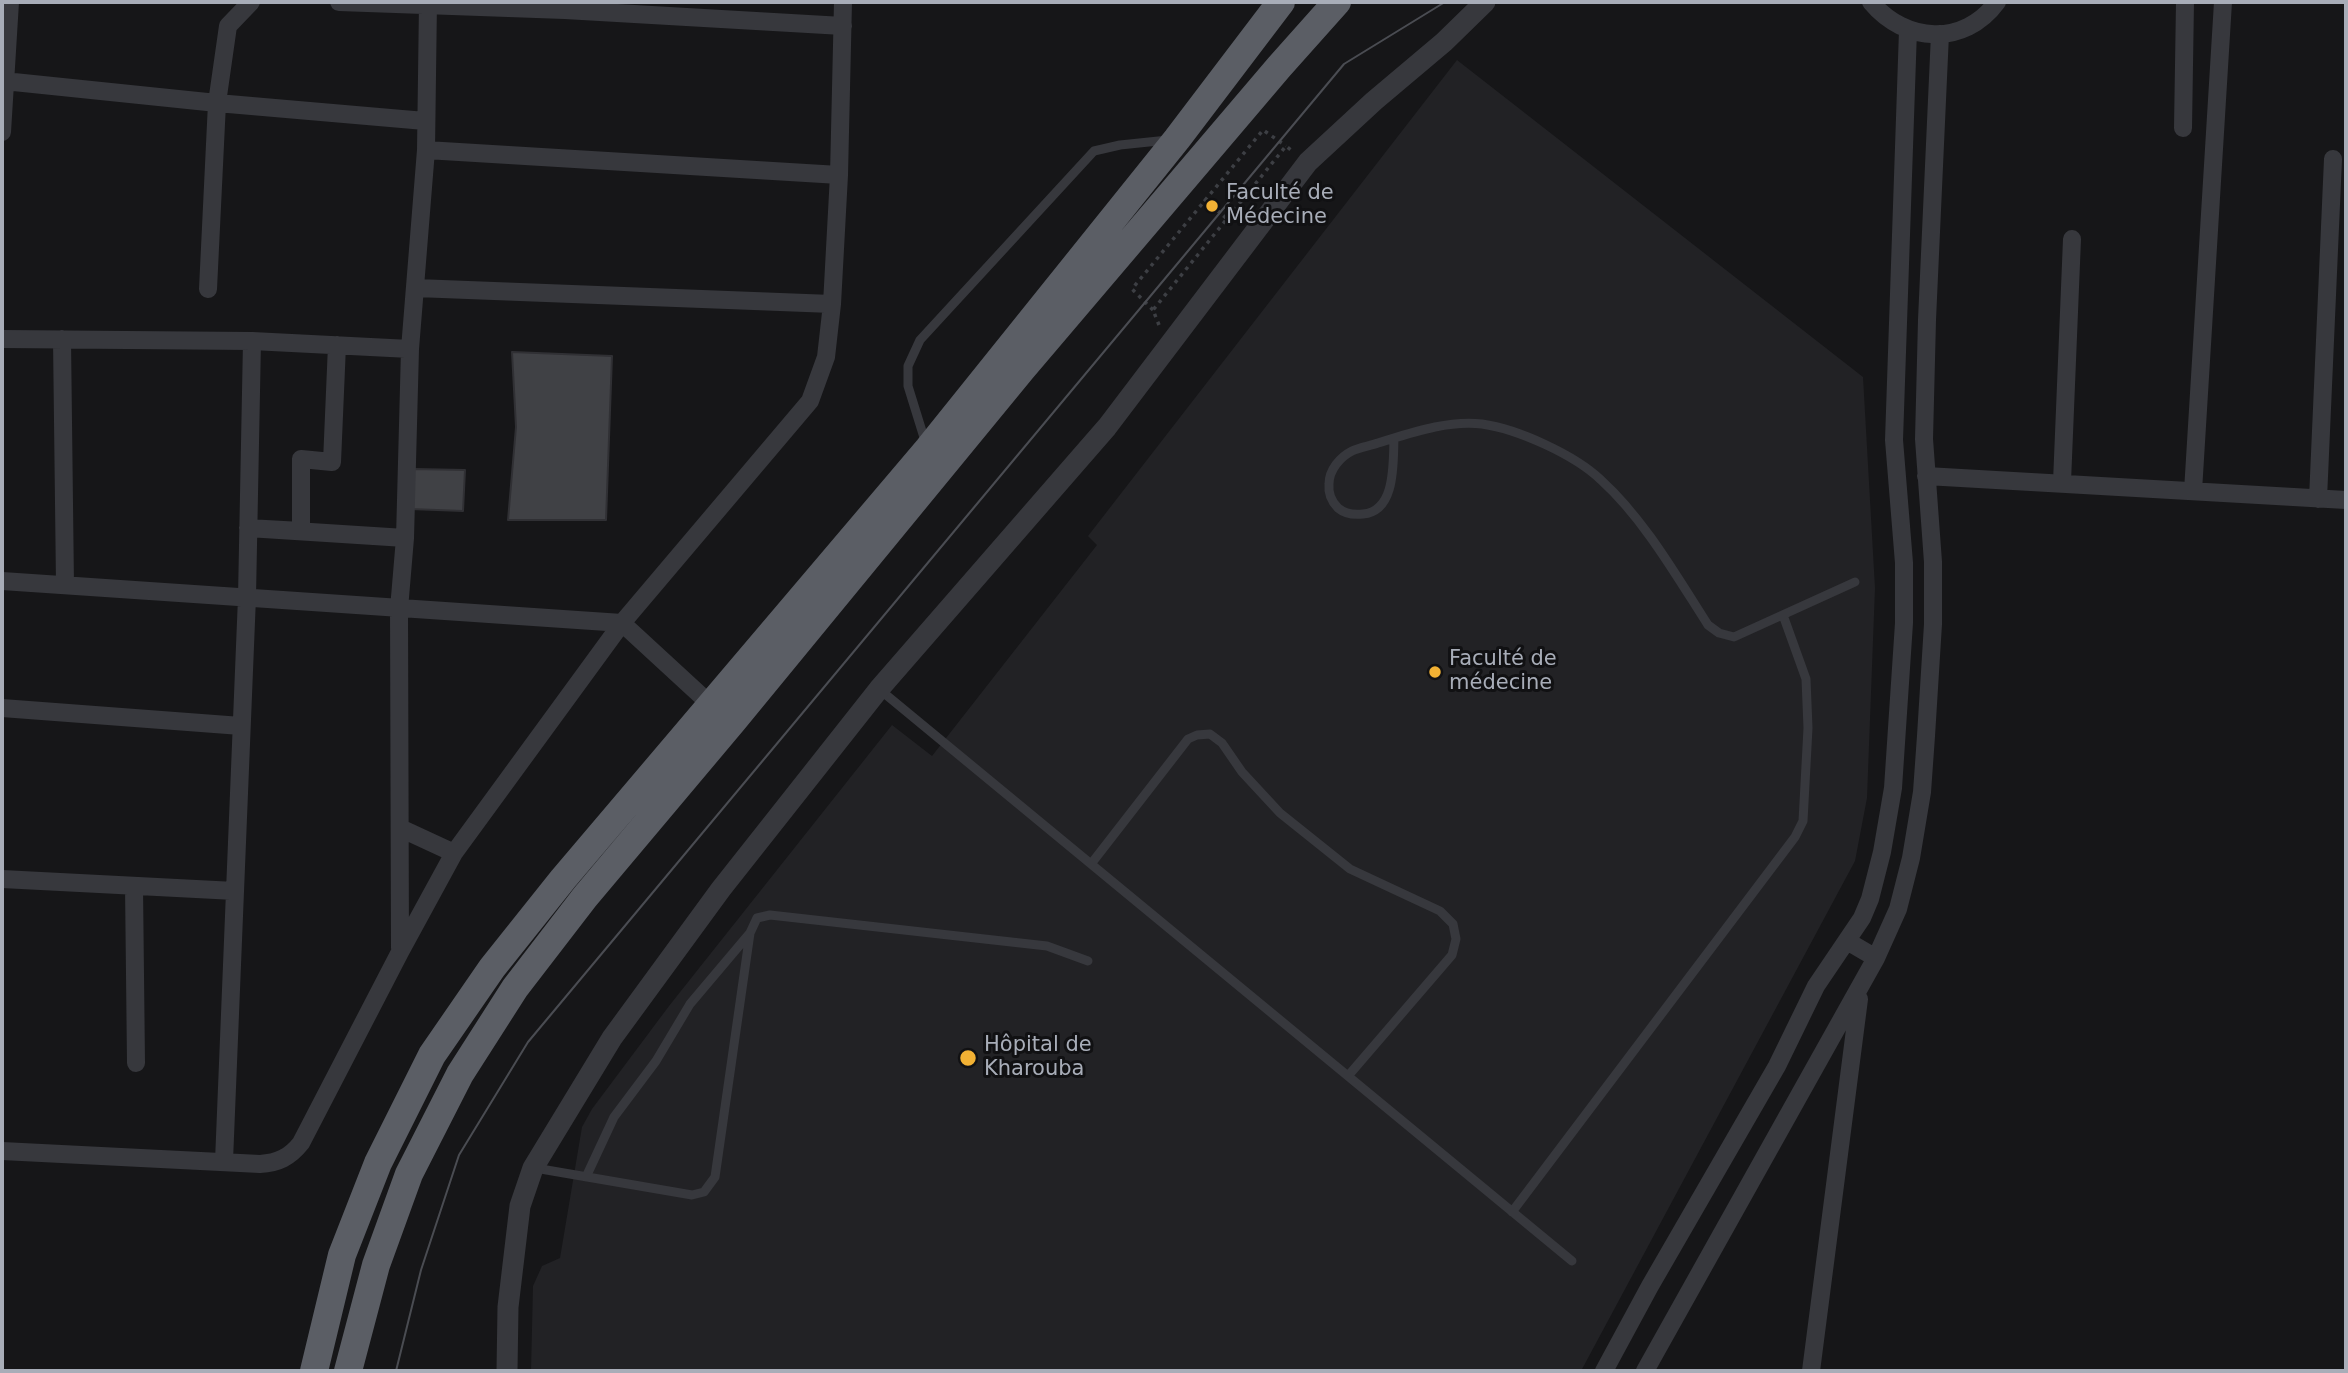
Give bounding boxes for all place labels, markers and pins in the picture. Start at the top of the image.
place label: Faculté de Médecine [1226,181,1334,231]
marker: Faculté de Médecine [1204,198,1220,214]
place label: Faculté de médecine [1449,647,1557,697]
marker: Faculté de médecine [1427,664,1443,680]
place label: Hôpital de Kharouba [984,1033,1092,1083]
marker: Hôpital de Kharouba [958,1048,978,1068]

